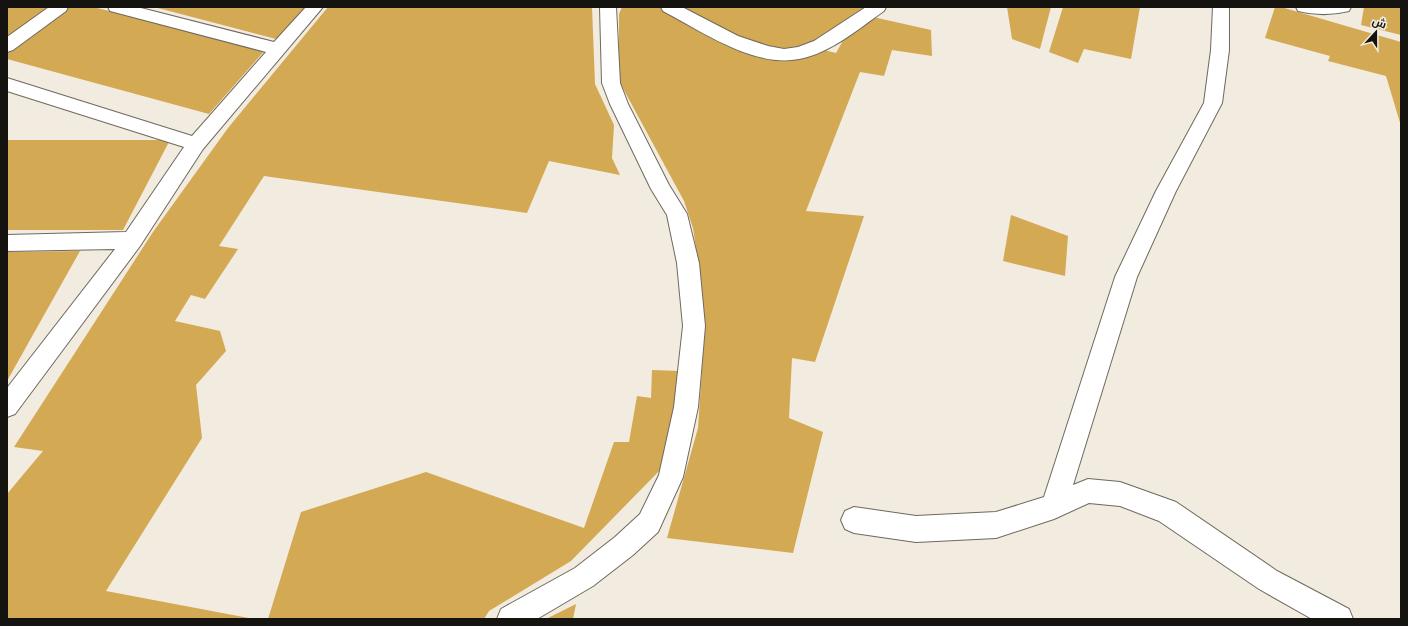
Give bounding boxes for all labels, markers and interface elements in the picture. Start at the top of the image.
north arrow [1356,12,1396,52]
text: ش [1370,14,1389,32]

